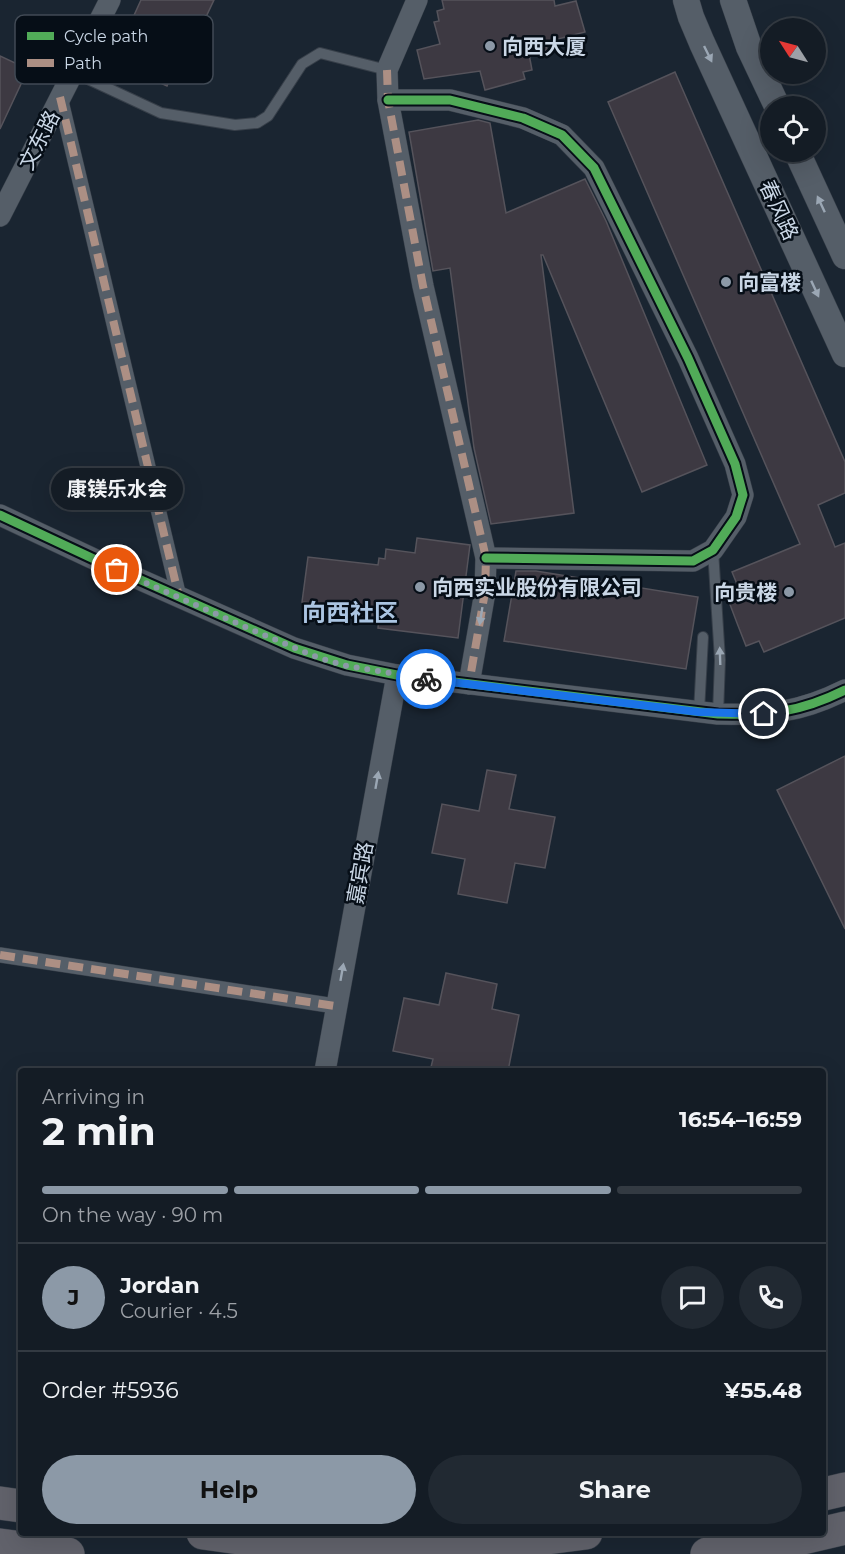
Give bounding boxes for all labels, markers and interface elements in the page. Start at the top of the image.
legend [15,15,213,84]
north arrow [760,18,826,84]
map controls [760,18,826,162]
text: Cycle path [64,27,148,46]
place label: 向西大厦 [502,34,586,59]
marker: 向西大厦 [483,39,497,53]
one-way arrow [703,46,712,63]
text: Path [64,54,102,73]
button: locate [760,96,826,162]
street label: 文东路 [14,106,64,174]
street label: 春风路 [754,176,804,244]
one-way arrow [816,194,826,212]
place label: 向富楼 [738,270,801,295]
marker: 向富楼 [719,275,733,289]
one-way arrow [811,280,820,297]
callout: 康镁乐水会 [51,468,183,510]
text: 康镁乐水会 [67,477,167,501]
pin [91,544,142,595]
icon: bag [100,553,133,586]
place label: 向西实业股份有限公司 [432,575,642,600]
marker: 向西实业股份有限公司 [413,580,427,594]
place label: 向贵楼 [714,580,777,605]
marker: 向贵楼 [782,585,796,599]
district label: 向西社区 [302,598,398,627]
one-way arrow [476,606,485,625]
one-way arrow [715,646,724,665]
courier [396,649,456,709]
icon: bike [410,663,443,696]
pin [738,688,789,739]
icon: home [747,697,780,730]
one-way arrow [373,771,382,790]
street label: 嘉宾路 [342,840,378,906]
one-way arrow [338,962,347,981]
text: Arriving in [42,1085,145,1109]
text: 16:54–16:59 [679,1106,802,1133]
text: 2 min [42,1107,156,1155]
text: On the way · 90 m [42,1203,223,1227]
button: chat [661,1266,724,1329]
button: phone [739,1266,802,1329]
text: Jordan [120,1272,200,1299]
text: J [68,1284,79,1311]
text: Courier · 4.5 [120,1299,238,1323]
text: Order #5936 [42,1377,179,1404]
text: ¥55.48 [724,1377,802,1404]
button: Help [42,1455,416,1524]
button: Share [428,1455,802,1524]

